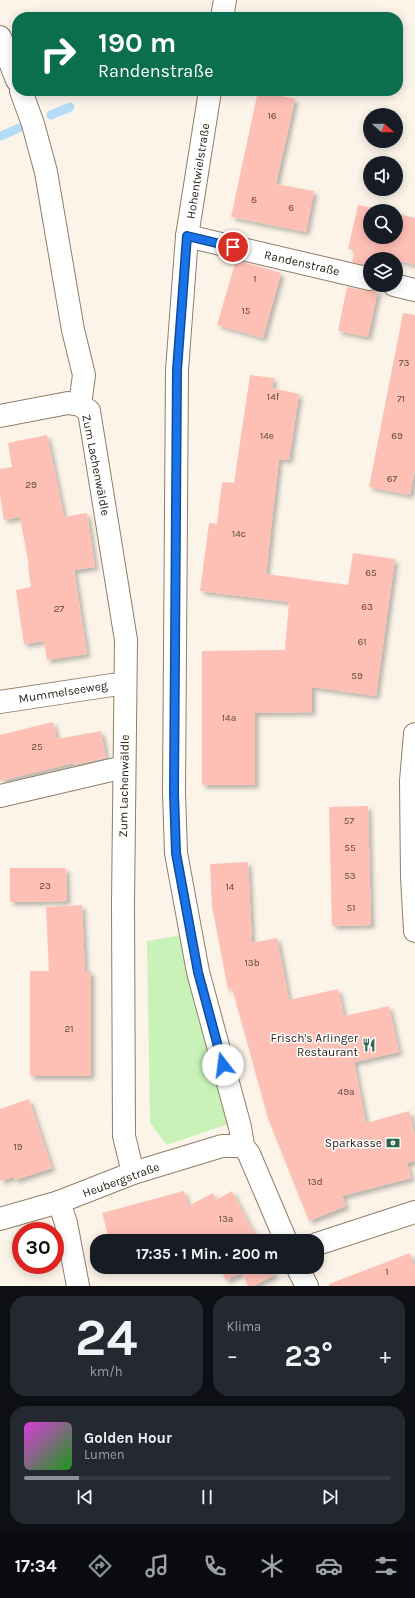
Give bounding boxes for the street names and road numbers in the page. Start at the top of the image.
street label: Hohentwielstraße [184,122,212,220]
street label: Randenstraße [263,248,341,278]
street label: Zum Lachenwäldle [79,413,113,517]
street label: Mummelseeweg [18,678,109,706]
street label: Zum Lachenwäldle [116,734,132,838]
street label: Heubergstraße [81,1160,161,1200]

